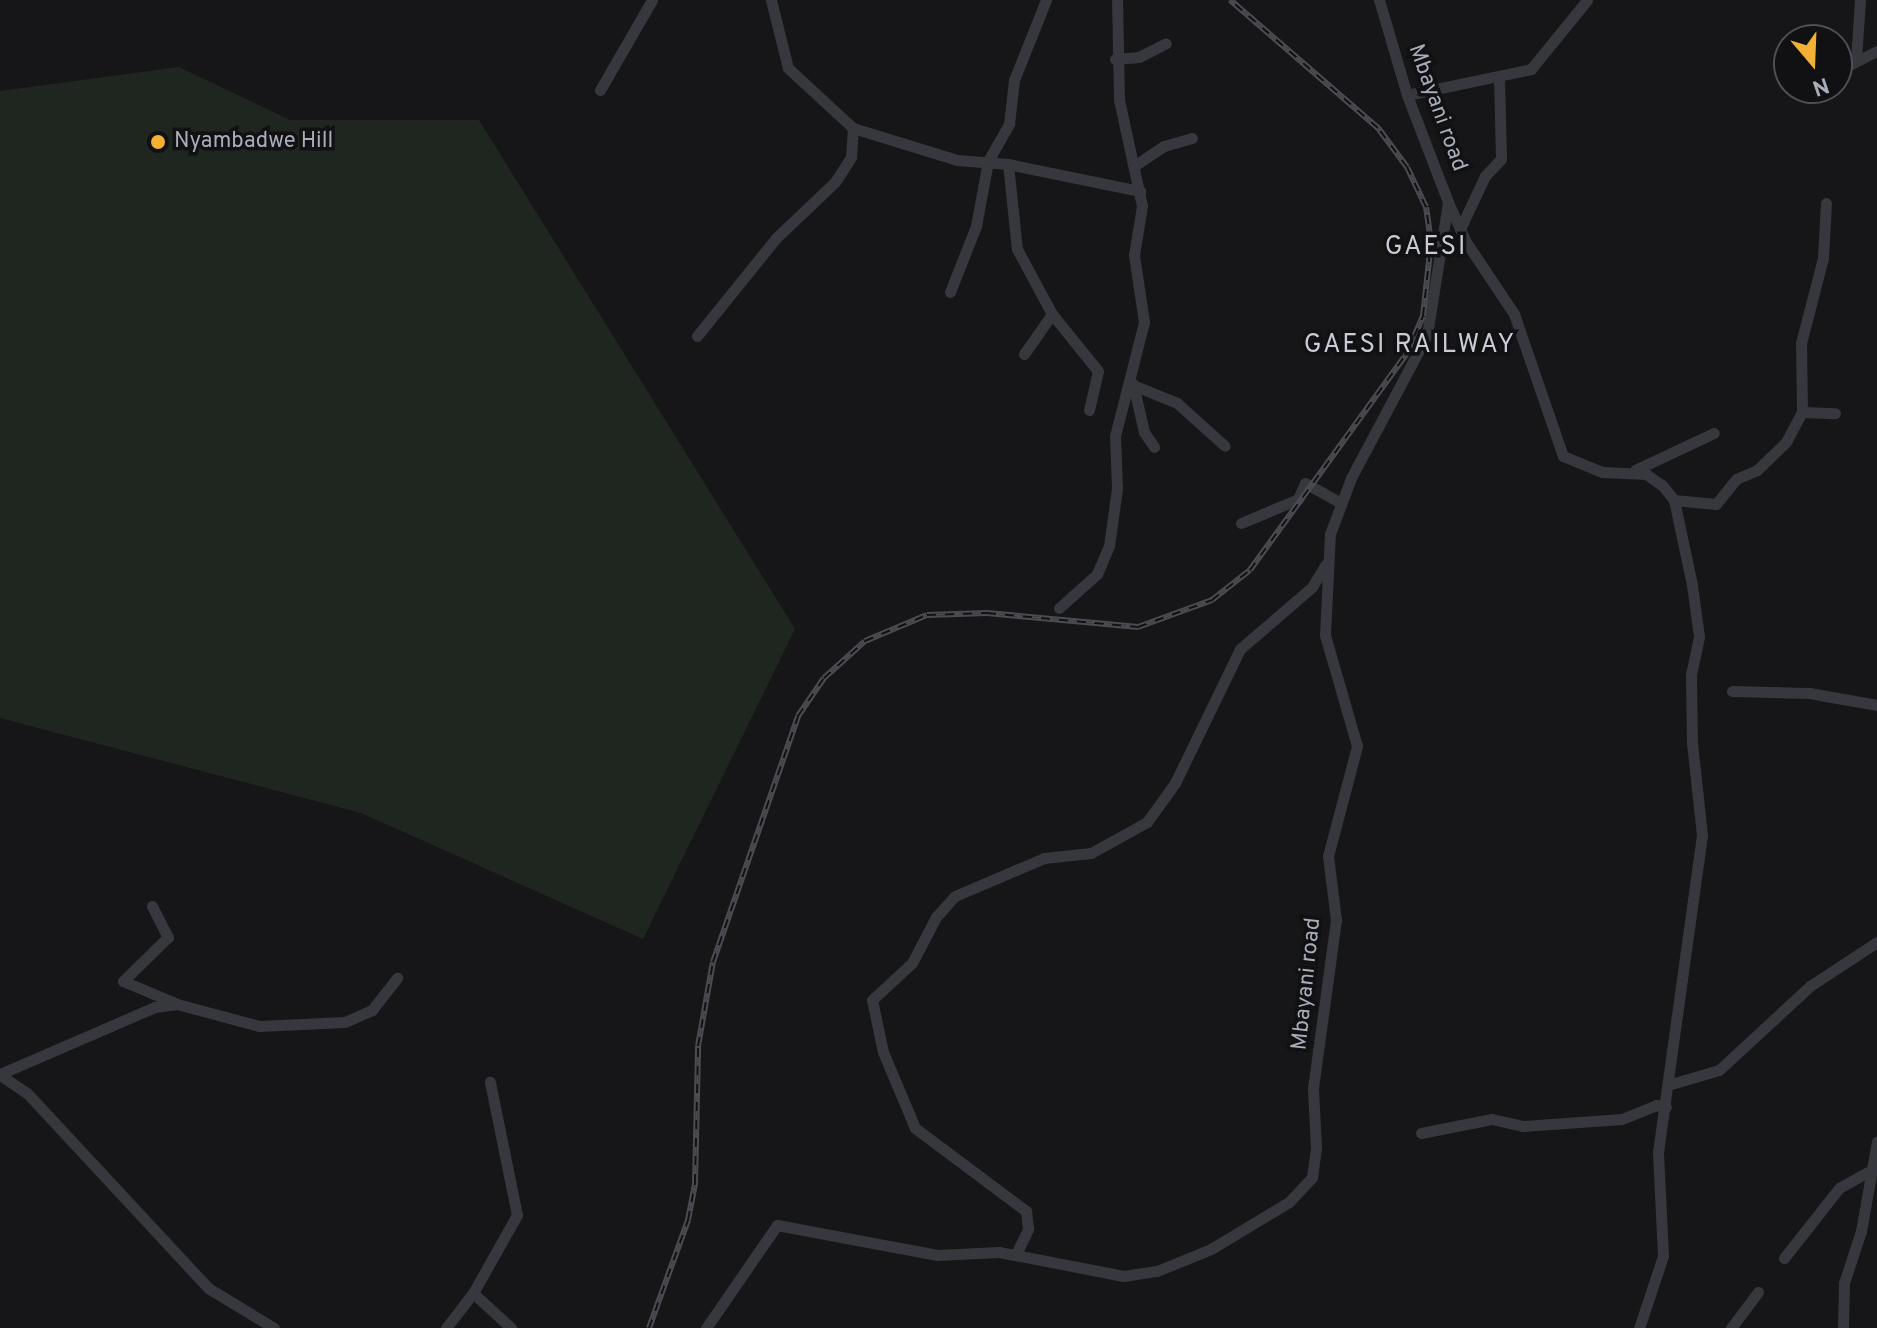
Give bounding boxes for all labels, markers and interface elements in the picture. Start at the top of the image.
north arrow [1773,24,1853,104]
street label: Mbayani road [1402,41,1472,175]
text: N [1808,70,1832,101]
place label: Nyambadwe Hill [174,129,333,155]
marker: Nyambadwe Hill [149,133,167,151]
district label: GAESI [1385,232,1467,264]
district label: GAESI RAILWAY [1304,330,1516,362]
street label: Mbayani road [1287,917,1327,1051]

